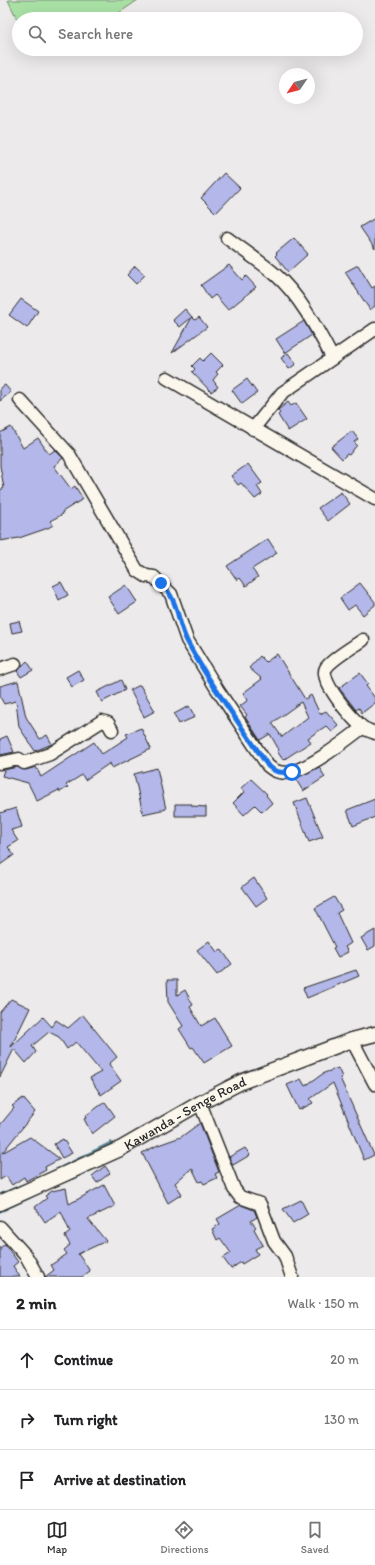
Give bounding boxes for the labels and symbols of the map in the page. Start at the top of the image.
north arrow [279,68,315,104]
route end [152,574,170,592]
route start [283,763,301,781]
street label: Kawanda - Senge Road [121,1072,249,1153]

